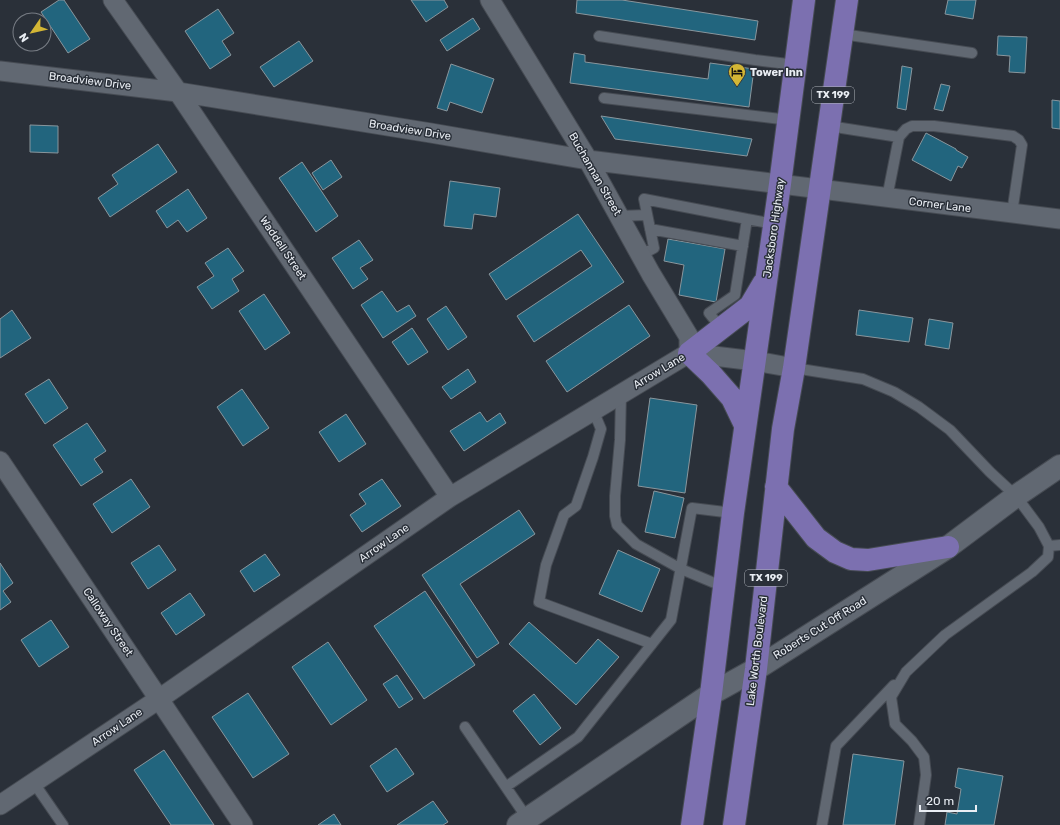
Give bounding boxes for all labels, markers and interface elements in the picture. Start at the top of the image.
north arrow [12,12,52,52]
text: N [16,30,32,44]
hotel icon: Tower Inn [727,62,747,87]
place label: Tower Inn [750,66,803,79]
street label: Broadview Drive [48,69,132,93]
road number: TX 199 [812,87,854,103]
street label: Broadview Drive [368,117,452,143]
street label: Buchannan Street [566,130,624,218]
street label: Jacksboro Highway [761,177,787,279]
street label: Corner Lane [908,195,972,215]
street label: Waddell Street [257,214,309,283]
street label: Arrow Lane [631,350,687,392]
street label: Arrow Lane [356,521,412,565]
road number: TX 199 [745,570,787,586]
street label: Calloway Street [80,585,136,659]
street label: Roberts Cut Off Road [771,594,869,662]
street label: Lake Worth Boulevard [744,595,770,707]
street label: Arrow Lane [89,705,145,749]
scale bar [920,787,976,813]
text: 20 m [926,794,954,808]

